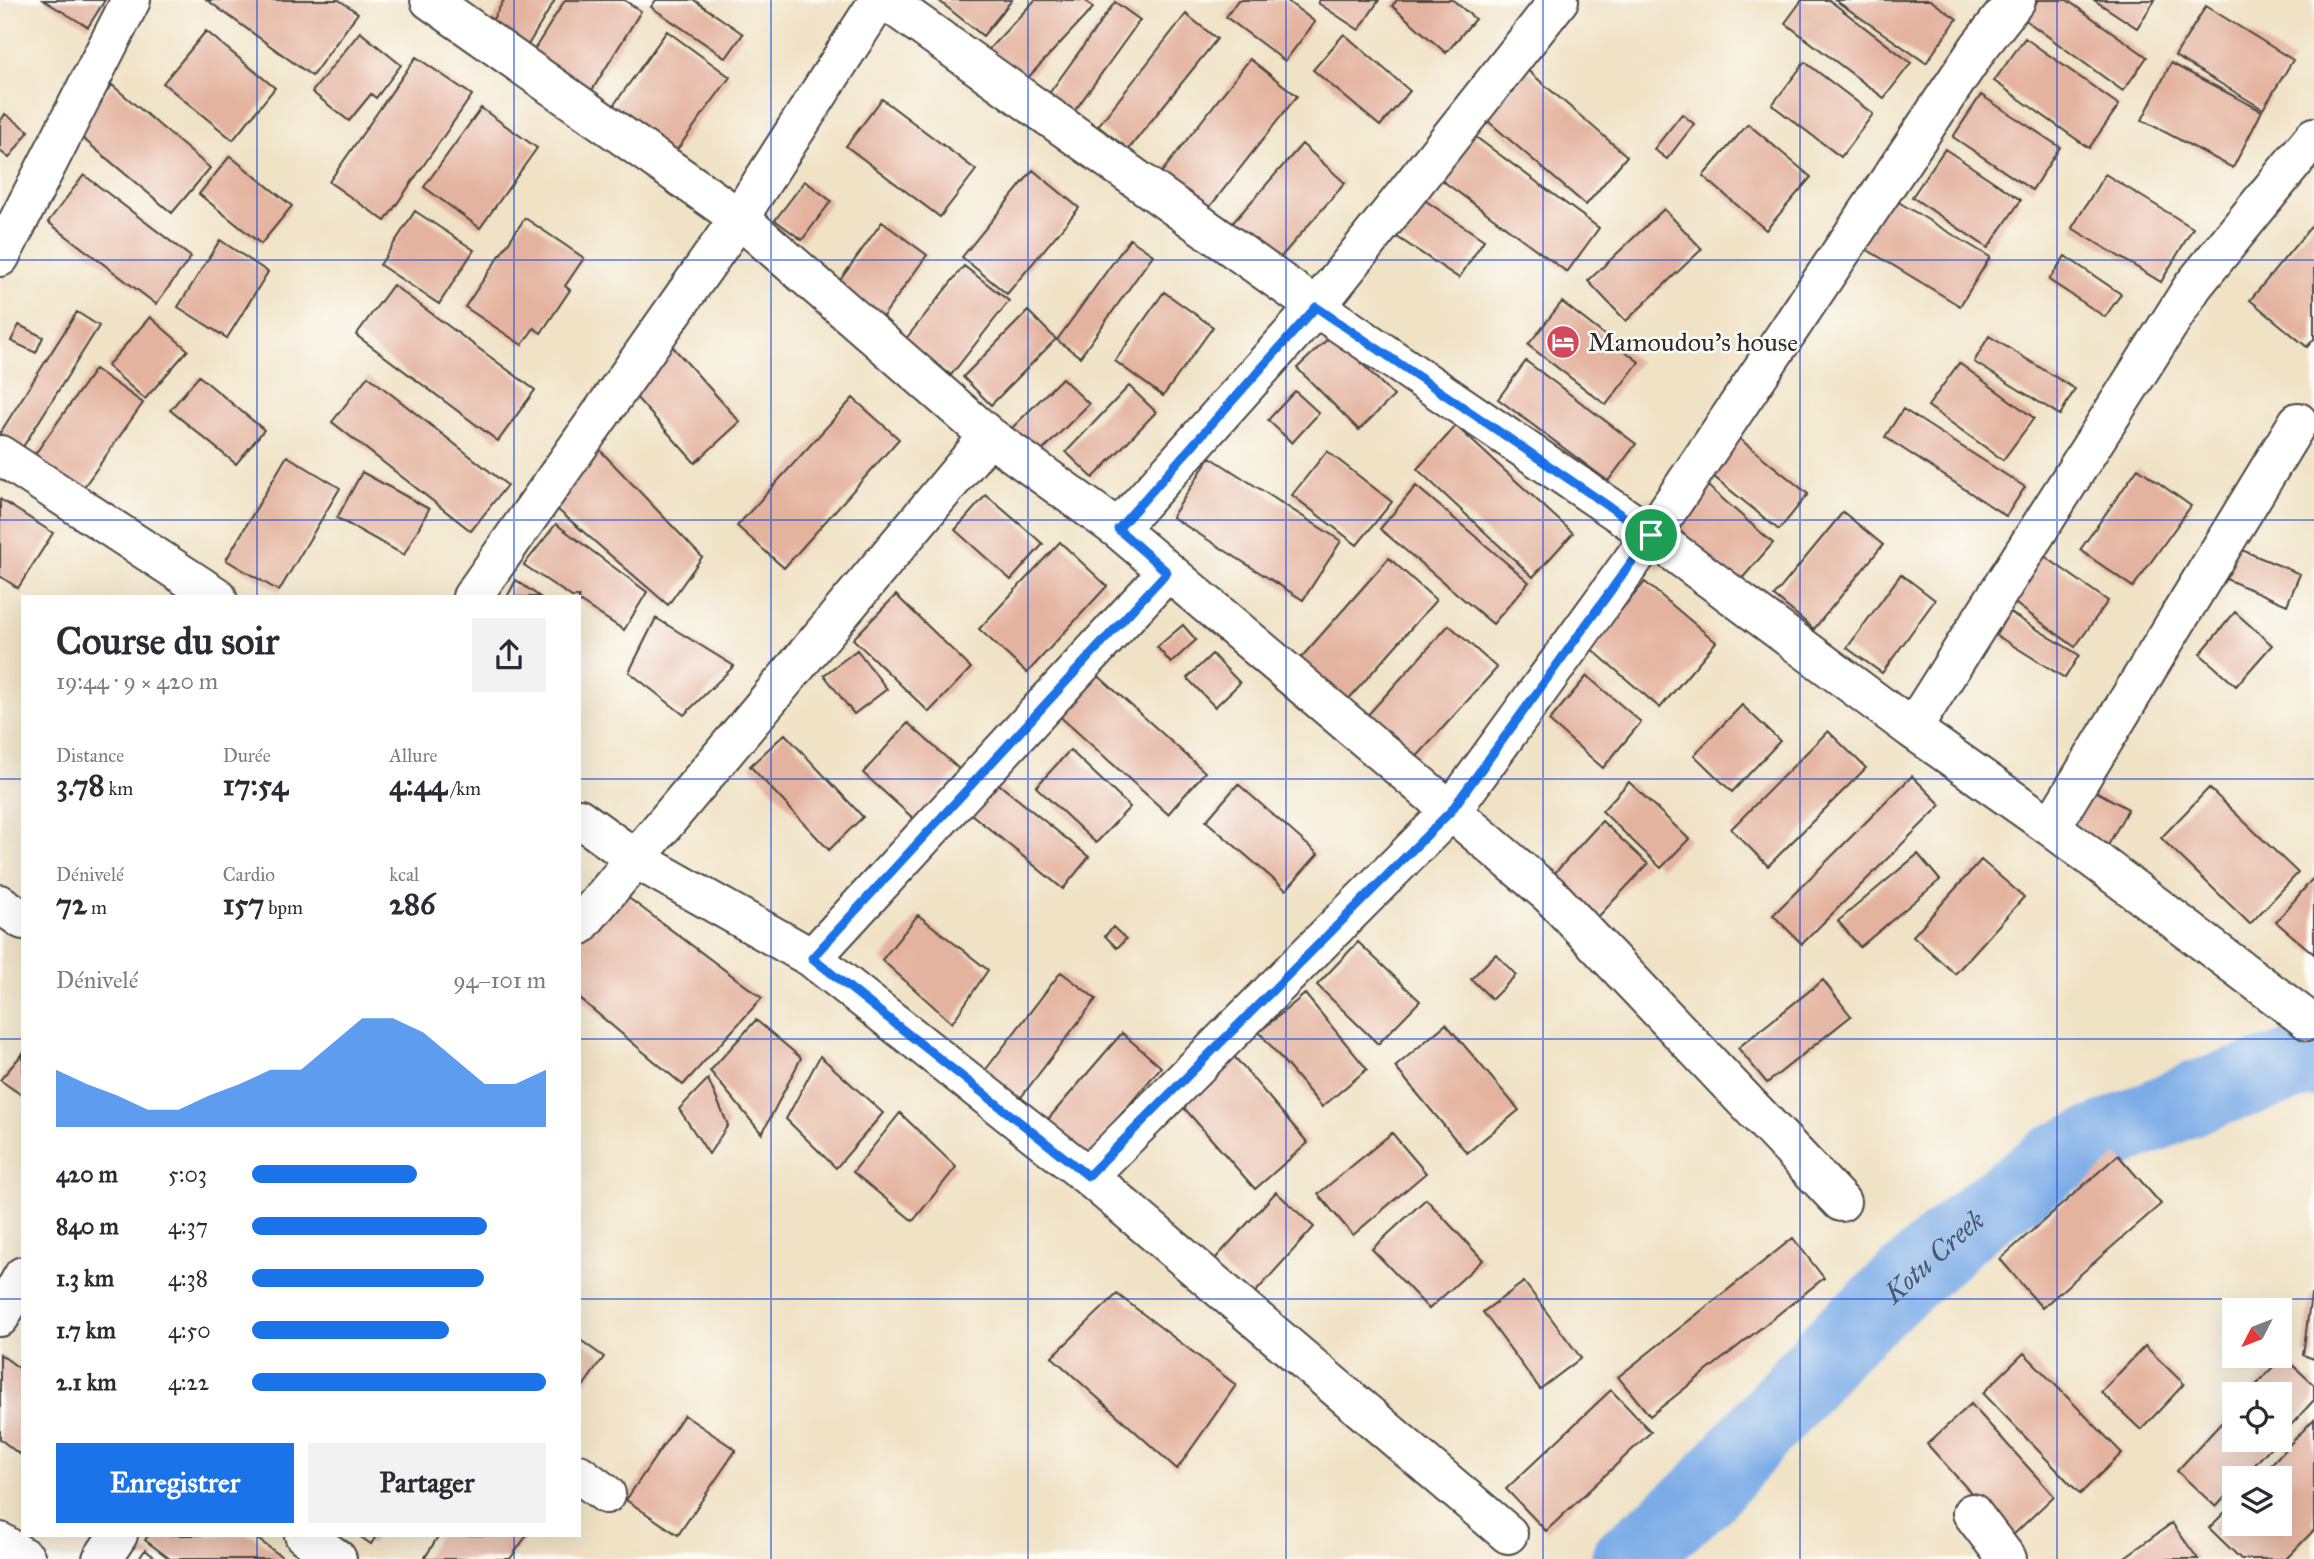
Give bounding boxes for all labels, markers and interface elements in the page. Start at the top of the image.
hotel icon: Mamoudou's house [1544,323,1582,361]
place label: Mamoudou's house [1588,326,1798,358]
pin [1621,505,1681,565]
icon: arrive [1632,516,1670,554]
text: Course du soir [56,618,279,664]
button: share [472,618,546,692]
text: 19:44 · 9 × 420 m [56,667,218,695]
text: Distance [56,744,124,767]
text: Durée [223,744,271,767]
text: Allure [389,744,437,767]
text: 3.78 [56,767,104,803]
text: 17:54 [223,767,288,803]
text: 4:44 [389,767,447,803]
text: km [104,777,133,800]
text: /km [447,777,481,800]
text: Dénivelé [56,863,124,886]
text: Cardio [223,863,275,886]
text: kcal [389,863,419,886]
text: 72 [56,886,87,922]
text: 157 [223,886,264,922]
text: 286 [389,886,435,922]
text: m [87,896,107,919]
text: bpm [264,896,303,919]
text: Dénivelé [56,966,138,994]
text: 94–101 m [453,966,546,994]
text: 420 m [56,1160,118,1188]
text: 5:03 [168,1160,207,1188]
water label: Kotu Creek [1875,1201,1991,1312]
text: 840 m [56,1212,119,1240]
text: 4:37 [168,1212,208,1240]
text: 1.3 km [56,1264,114,1292]
text: 4:38 [168,1264,208,1292]
north arrow [2222,1298,2292,1368]
map controls [2222,1298,2292,1536]
text: 1.7 km [56,1316,116,1344]
text: 4:50 [168,1316,211,1344]
text: 2.1 km [56,1368,117,1396]
text: 4:22 [168,1368,209,1396]
button: locate [2222,1382,2292,1452]
button: Enregistrer [56,1443,294,1523]
button: Partager [308,1443,546,1523]
button: layers [2222,1466,2292,1536]

